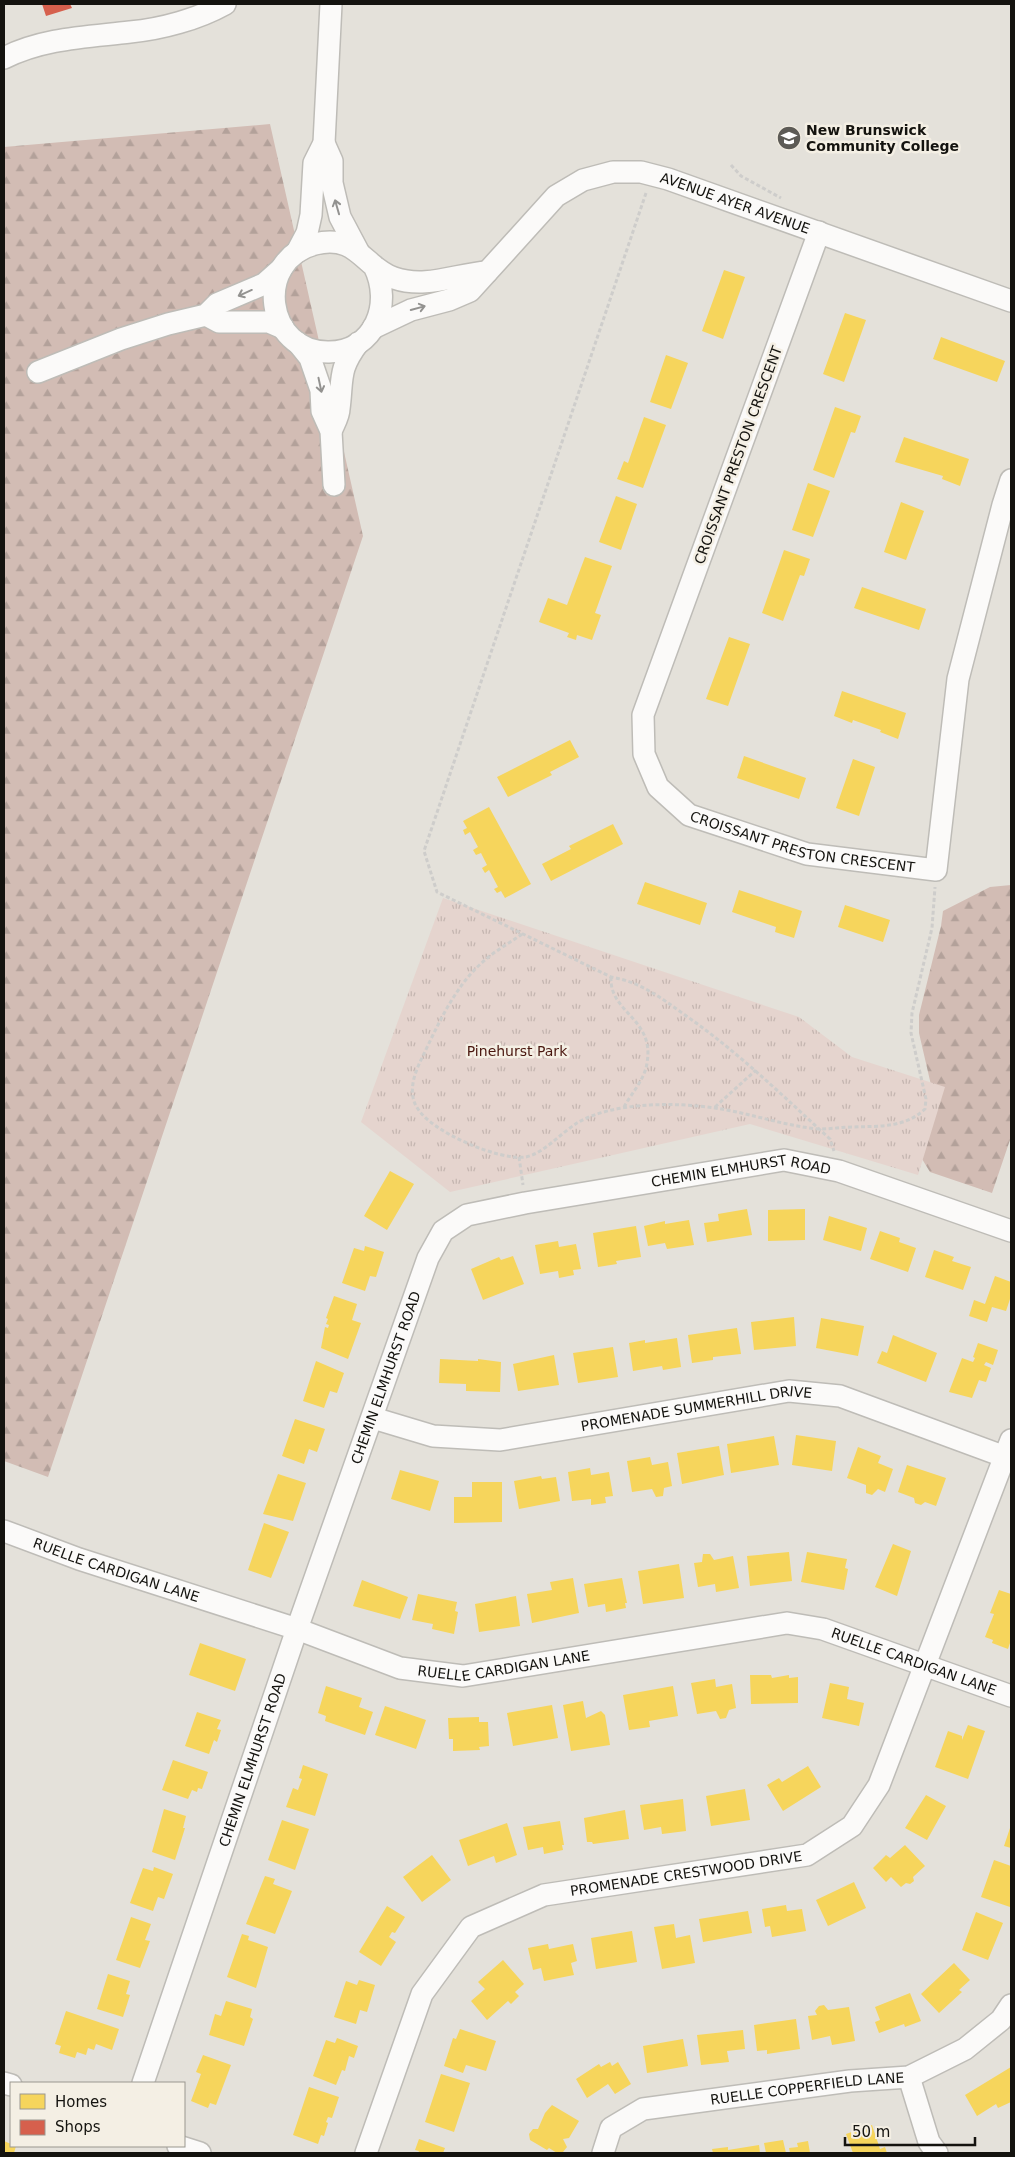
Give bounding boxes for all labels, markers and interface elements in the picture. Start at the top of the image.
place label: New Brunswick Community College [806,122,959,154]
school or university icon: New Brunswick Community College [776,125,802,151]
street label: AVENUE AYER AVENUE [659,169,812,237]
one-way arrow [332,200,341,216]
one-way arrow [238,289,253,299]
one-way arrow [409,303,425,312]
street label: CROISSANT PRESTON CRESCENT [691,343,785,566]
one-way arrow [315,376,325,392]
street label: CROISSANT PRESTON CRESCENT [688,808,916,875]
park label: Pinehurst Park [467,1043,568,1059]
street label: CHEMIN ELMHURST ROAD [650,1152,832,1190]
street label: CHEMIN ELMHURST ROAD [348,1289,424,1466]
street label: PROMENADE SUMMERHILL DRIVE [580,1383,813,1434]
street label: RUELLE CARDIGAN LANE [31,1535,201,1605]
street label: RUELLE CARDIGAN LANE [829,1625,999,1698]
street label: RUELLE CARDIGAN LANE [417,1647,591,1684]
street label: CHEMIN ELMHURST ROAD [216,1671,289,1849]
street label: PROMENADE CRESTWOOD DRIVE [569,1848,803,1899]
street label: RUELLE COPPERFIELD LANE [709,2069,905,2108]
legend [10,2082,185,2147]
text: Homes [55,2093,107,2111]
scale bar [845,2114,975,2146]
text: Shops [55,2118,101,2136]
text: 50 m [852,2123,890,2141]

